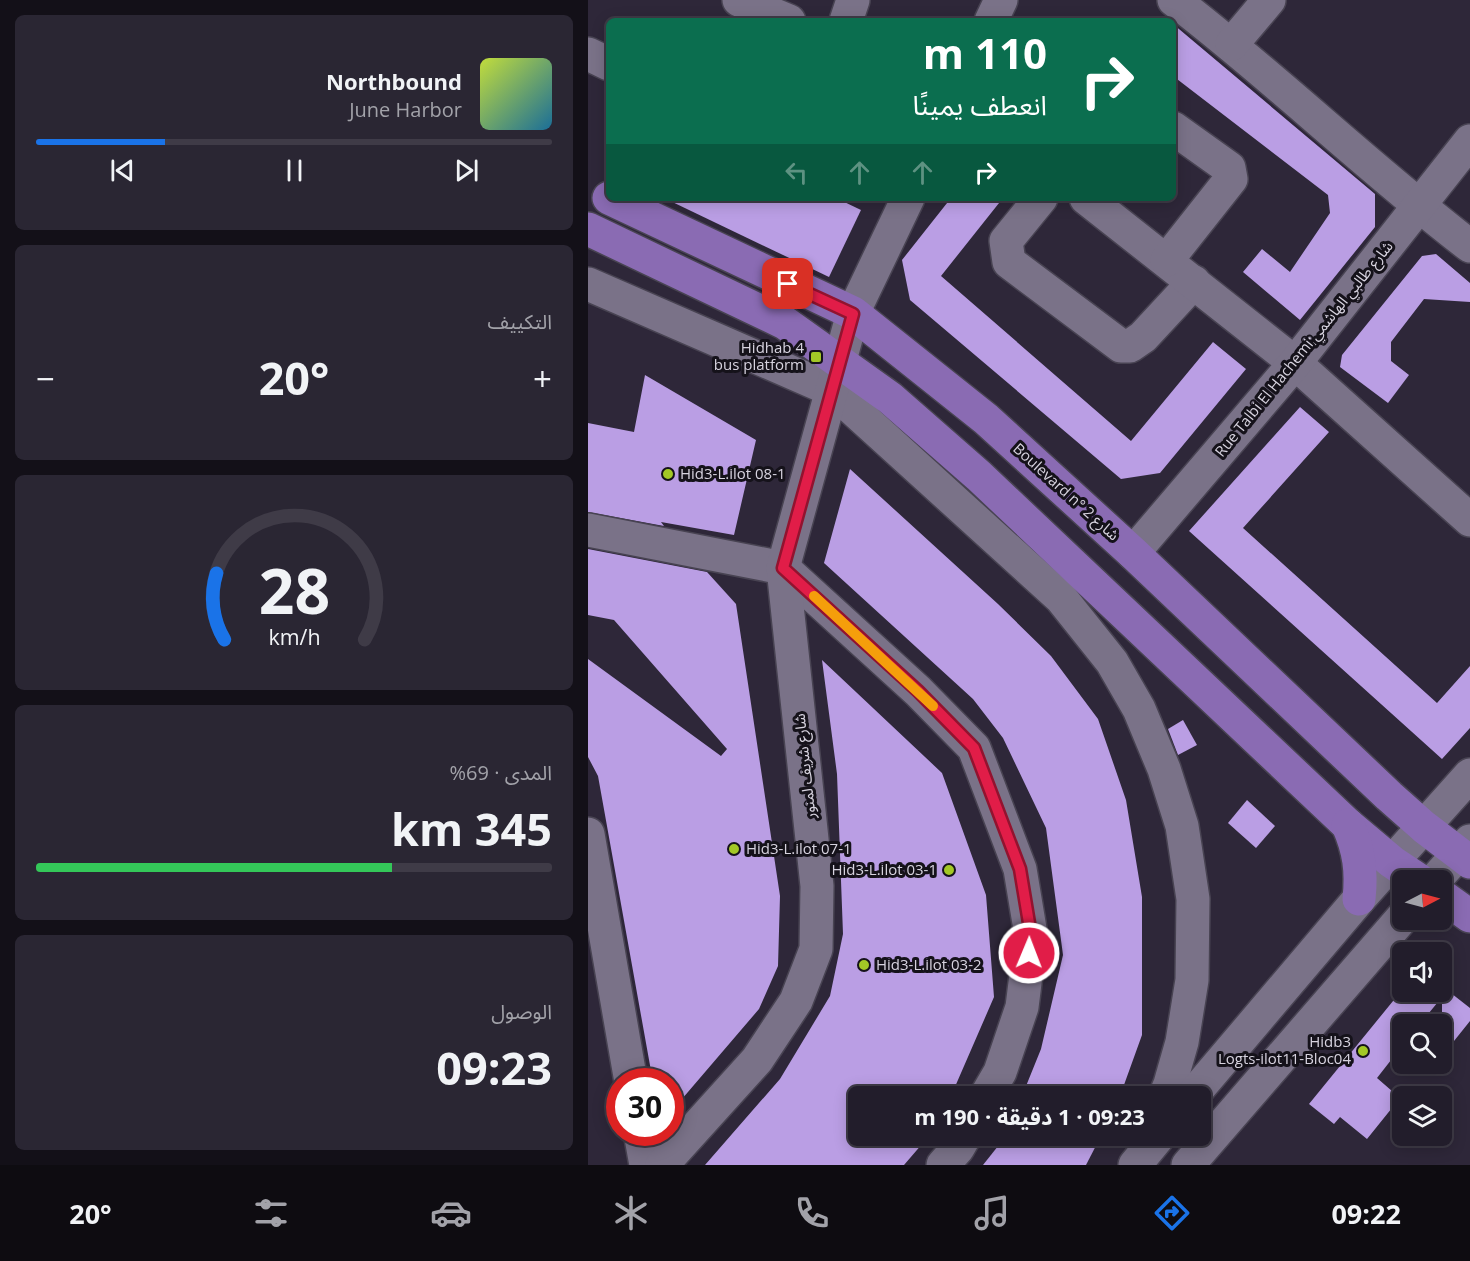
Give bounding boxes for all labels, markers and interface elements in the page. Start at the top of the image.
text: 110 m [923,24,1047,81]
icon: right [1068,42,1146,120]
text: Northbound [326,66,462,96]
text: انعطف يمينًا [913,86,1047,123]
text: June Harbor [349,96,462,123]
icon: previous [106,154,139,187]
icon: pause [278,154,311,187]
icon: next [450,154,483,187]
icon: left [780,156,813,189]
icon: ahead [843,156,876,189]
icon: ahead [906,156,939,189]
icon: right [969,156,1002,189]
street label: Rue Talbi El Hachemi;شارع طالبي الهاشمي [1210,236,1399,462]
pin [762,258,813,309]
icon: arrive [771,267,804,300]
text: التكييف [488,308,552,335]
place label: Hidhab 4 bus platform [714,337,804,374]
text: 20° [259,347,329,408]
marker: Hidhab 4 bus platform [809,350,823,364]
text: − [36,356,55,401]
text: + [533,356,552,401]
street label: Boulevard n° شارع 2 [1007,438,1124,547]
place label: Hid3-L.ilot 08-1 [680,463,786,483]
marker: Hid3-L.ilot 08-1 [661,467,675,481]
text: 28 [258,547,330,632]
text: km/h [268,622,320,651]
street label: شارع شريف لمنور [789,712,823,821]
text: المدى · 69% [450,759,552,786]
text: 345 km [391,798,552,859]
place label: Hid3-L.ilot 07-1 [746,838,852,858]
marker: Hid3-L.ilot 07-1 [727,842,741,856]
place label: Hid3-L.ilot 03-1 [831,859,937,879]
marker: Hid3-L.ilot 03-1 [942,863,956,877]
north arrow [1392,870,1452,930]
map controls [1392,870,1452,1146]
position arrow [997,921,1061,985]
button: sound [1392,942,1452,1002]
place label: Hid3-L.ilot 03-2 [876,954,982,974]
marker: Hid3-L.ilot 03-2 [857,958,871,972]
text: الوصول [491,998,552,1025]
button: search [1392,1014,1452,1074]
place label: Hidb3 Logts-ilot11-Bloc04 [1218,1031,1351,1068]
text: 09:23 [436,1037,552,1098]
marker: Hidb3 Logts-ilot11-Bloc04 [1356,1044,1370,1058]
speed limit sign: 30 [606,1068,684,1146]
button: layers [1392,1086,1452,1146]
text: 09:23 · 1 دقيقة · 190 m [914,1101,1145,1131]
icon: filters [250,1192,292,1234]
icon: car [430,1192,472,1234]
icon: climate [610,1192,652,1234]
icon: phone [791,1192,833,1234]
icon: music [971,1192,1013,1234]
icon: directions [1151,1192,1193,1234]
text: 20° [69,1195,112,1232]
text: 09:22 [1331,1195,1401,1232]

